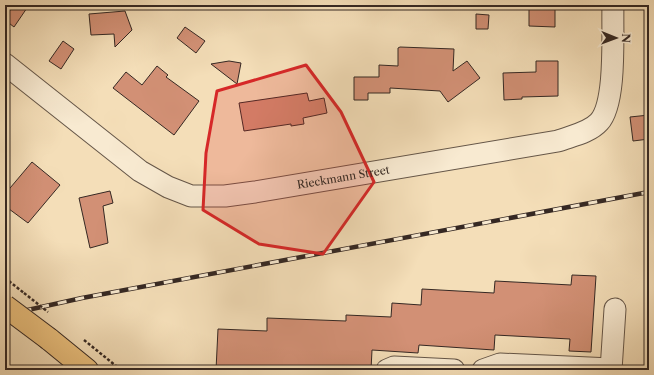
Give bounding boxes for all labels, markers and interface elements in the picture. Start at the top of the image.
north arrow [596,18,636,58]
text: N [619,33,633,44]
street label: Rieckmann Street [296,162,391,192]

